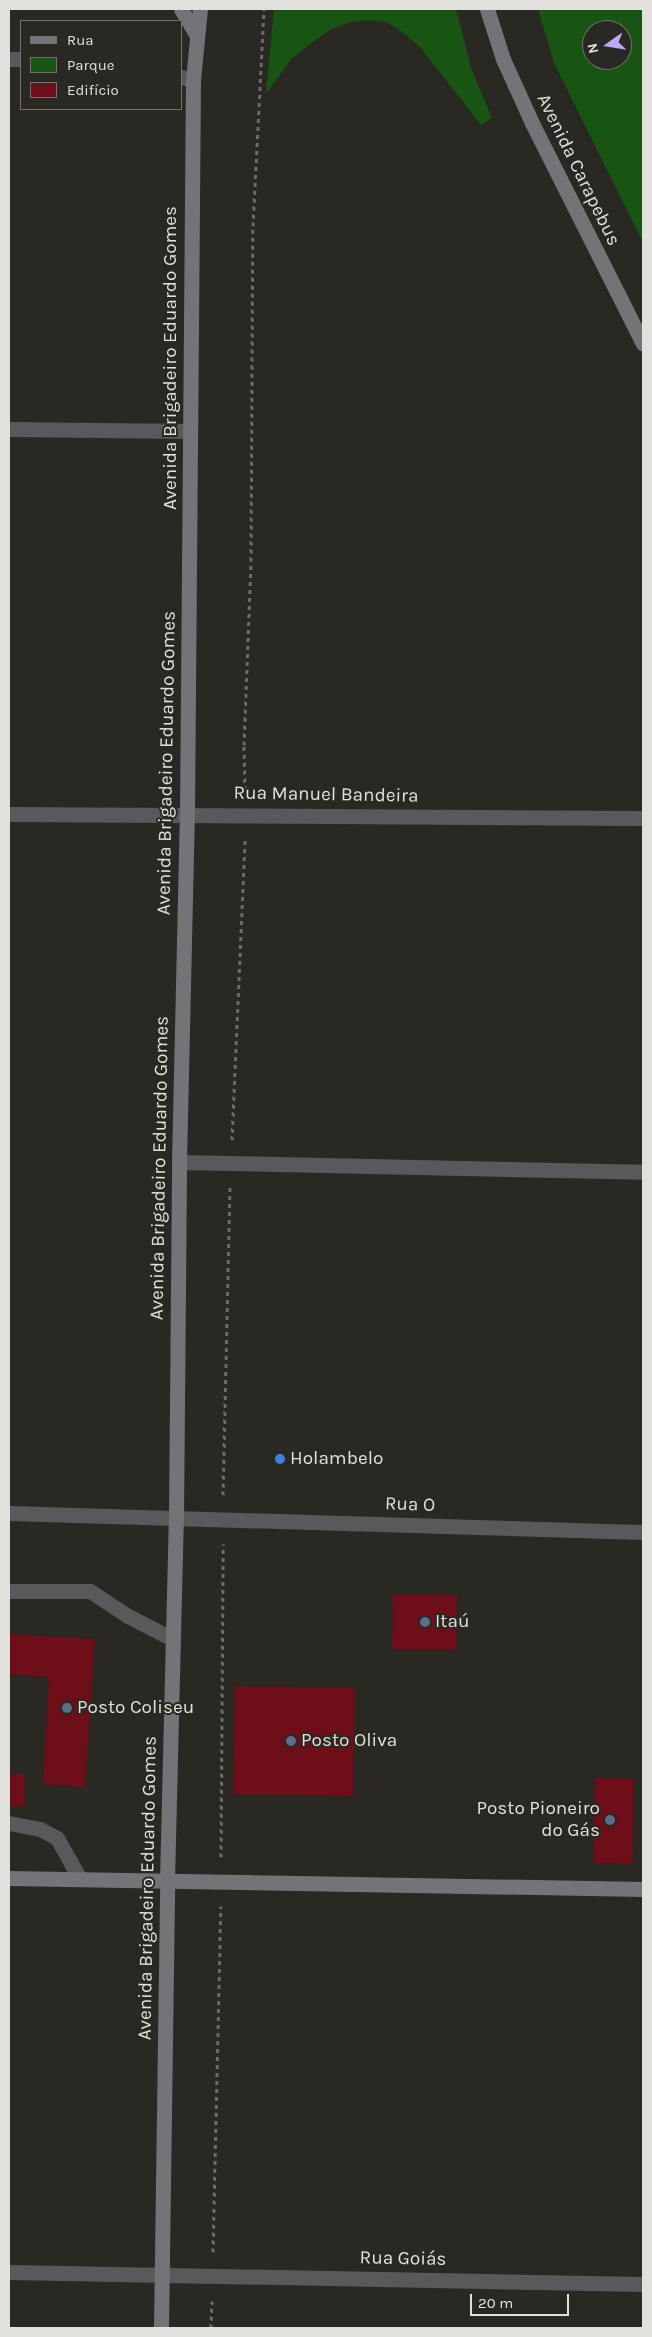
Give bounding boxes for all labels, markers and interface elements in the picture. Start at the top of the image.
legend [20,20,182,110]
north arrow [582,20,632,70]
text: Rua [67,31,94,49]
text: N [583,41,602,55]
text: Parque [67,56,115,74]
text: Edifício [67,81,119,99]
street label: Avenida Carapebus [531,90,625,250]
street label: Avenida Brigadeiro Eduardo Gomes [160,206,182,510]
street label: Avenida Brigadeiro Eduardo Gomes [153,611,181,915]
street label: Rua Manuel Bandeira [233,782,419,808]
street label: Avenida Brigadeiro Eduardo Gomes [146,1016,174,1320]
place label: Holambelo [290,1448,383,1470]
marker: Holambelo [274,1453,286,1465]
street label: Rua O [384,1493,436,1517]
place label: Itaú [435,1611,469,1633]
marker: Itaú [419,1616,431,1628]
place label: Posto Coliseu [77,1697,194,1719]
marker: Posto Coliseu [61,1702,73,1714]
place label: Posto Oliva [301,1730,397,1752]
marker: Posto Oliva [285,1735,297,1747]
street label: Avenida Brigadeiro Eduardo Gomes [134,1736,162,2040]
place label: Posto Pioneiro do Gás [476,1798,600,1842]
marker: Posto Pioneiro do Gás [604,1814,616,1826]
street label: Rua Goiás [359,2247,447,2271]
scale bar [472,2284,571,2316]
text: 20 m [478,2294,513,2312]

